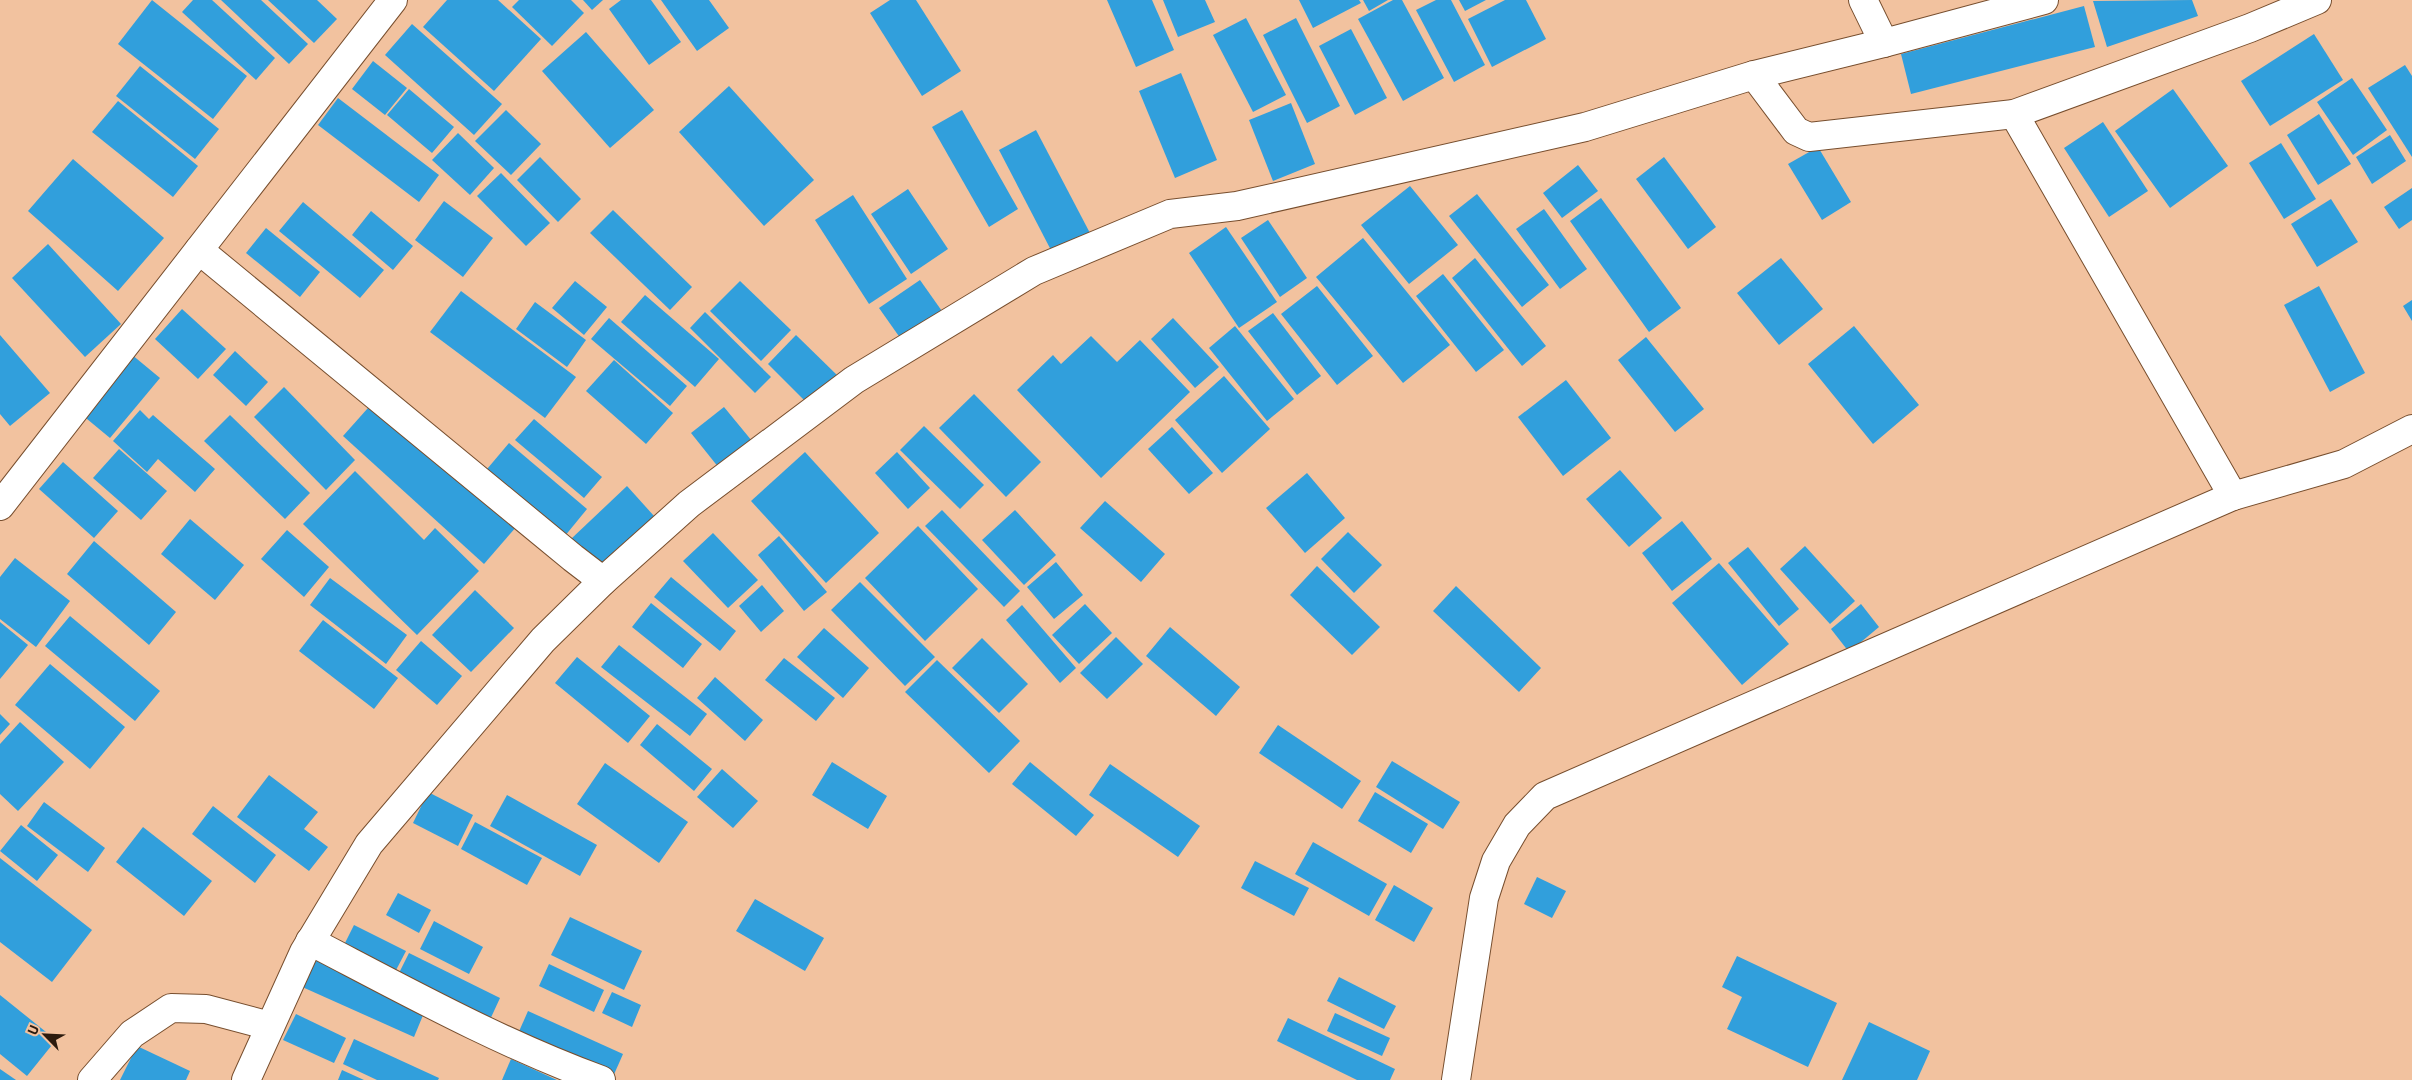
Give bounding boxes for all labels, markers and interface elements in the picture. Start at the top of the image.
north arrow [20,1010,70,1060]
text: U [21,1021,44,1038]

